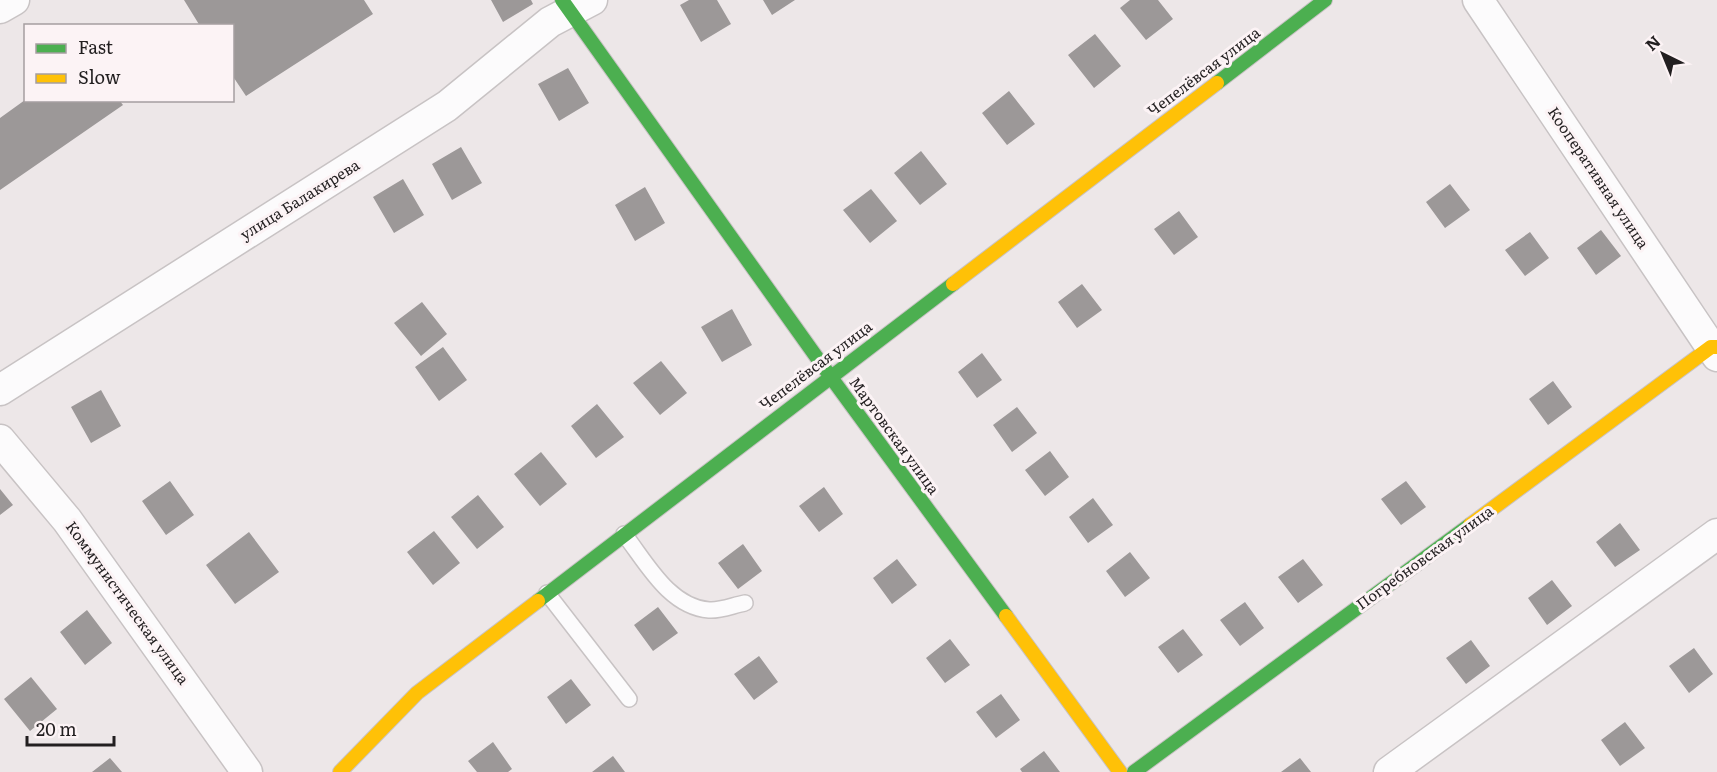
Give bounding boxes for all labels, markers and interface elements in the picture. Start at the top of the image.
street label: Чепелёвсая улица [1142,20,1265,121]
legend [24,24,234,102]
north arrow [1633,24,1693,84]
text: N [1639,29,1665,56]
text: Fast [78,33,114,60]
text: Slow [78,63,121,90]
street label: Кооперативная улица [1543,101,1656,254]
street label: улица Балакирева [235,152,364,245]
street label: Чепелёвсая улица [754,314,877,415]
street label: Мартовская улица [845,371,946,500]
street label: Погребновская улица [1351,499,1498,615]
street label: Коммунистическая улица [61,516,196,689]
scale bar [27,709,114,747]
text: 20 m [36,715,77,742]

